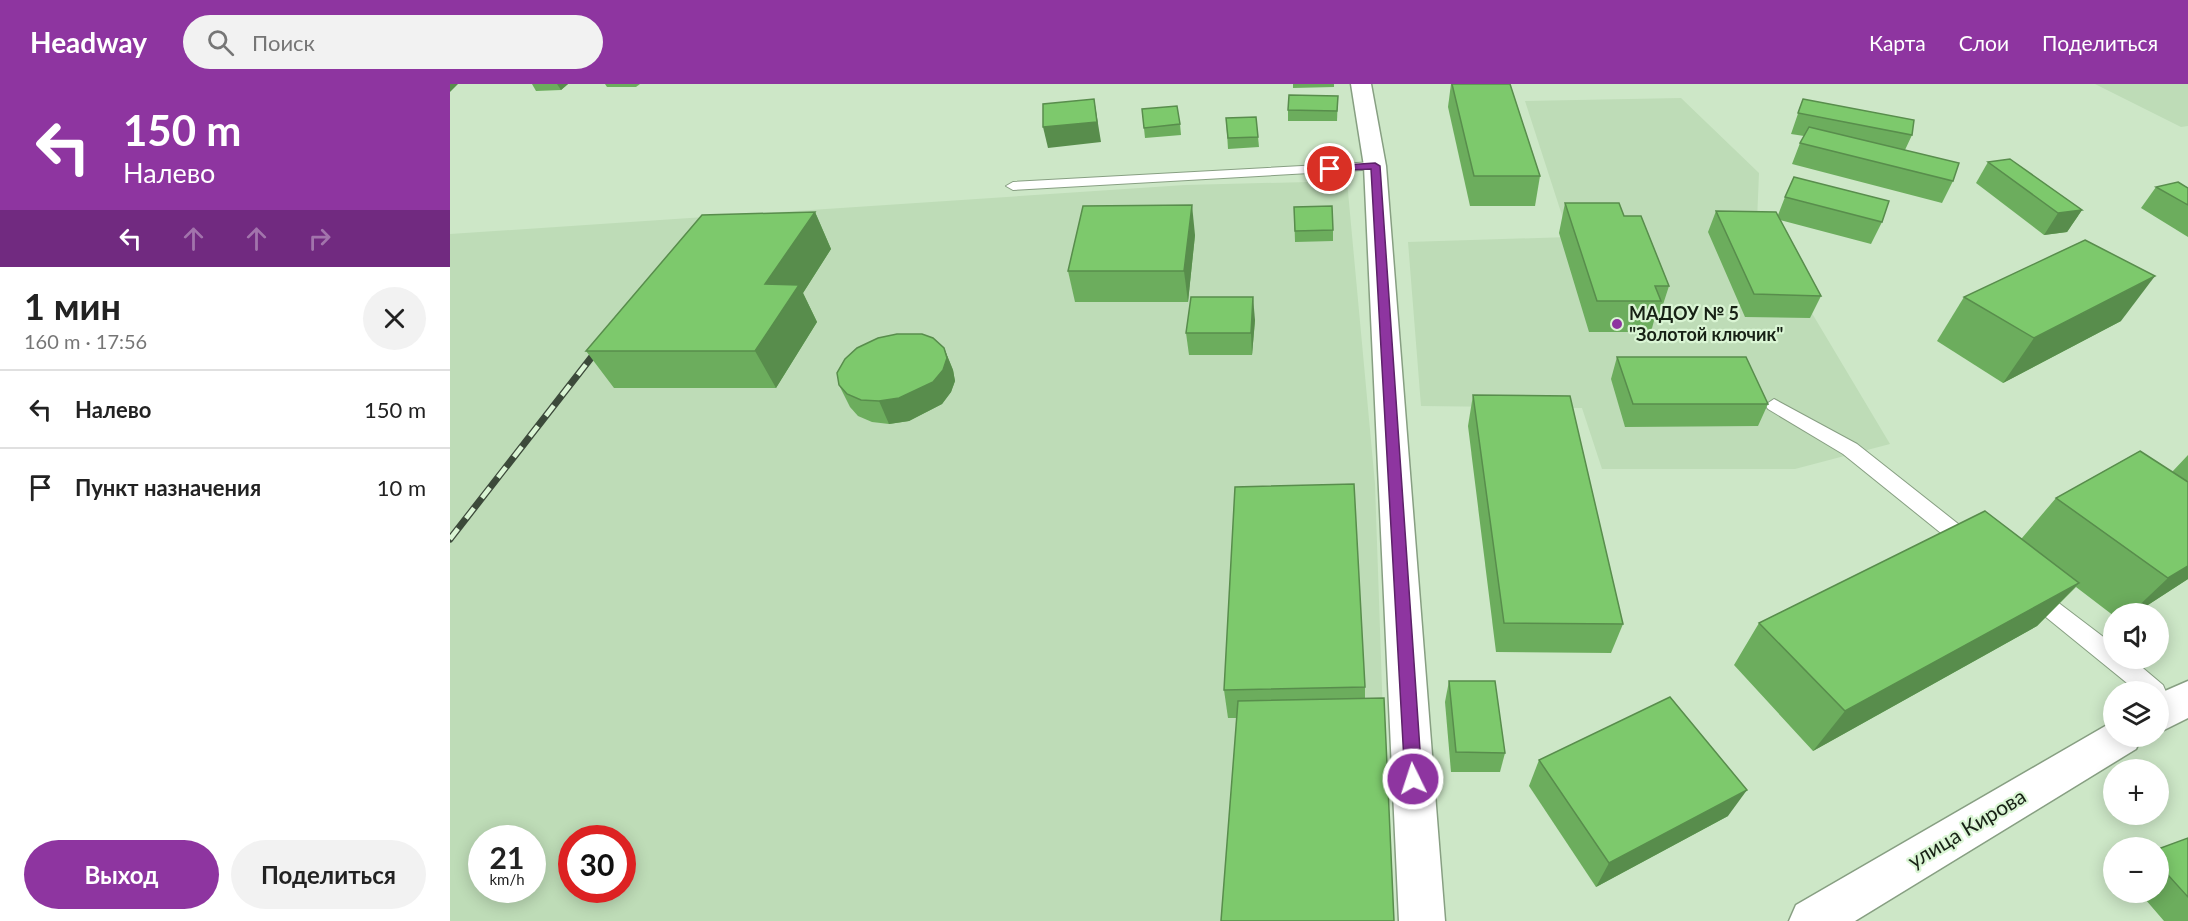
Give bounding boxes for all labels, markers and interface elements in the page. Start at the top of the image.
search box [183,15,603,69]
text: Headway [30,25,147,59]
icon: search [204,26,237,59]
text: Поиск [252,29,315,56]
text: Карта [1869,30,1926,55]
text: Слои [1959,30,2009,55]
text: Поделиться [2042,30,2158,55]
text: 150 m [123,105,241,155]
icon: left [24,108,102,186]
pin [1304,143,1355,194]
icon: arrive [1313,152,1346,185]
text: Налево [123,156,215,189]
icon: left [114,222,147,255]
icon: ahead [177,222,210,255]
icon: ahead [240,222,273,255]
icon: right [303,222,336,255]
text: 1 мин [24,284,121,328]
button: close [363,287,426,350]
place label: МАДОУ № 5 "Золотой ключик" [1629,302,1783,345]
marker: МАДОУ № 5 "Золотой ключик" [1610,317,1624,331]
text: 160 m · 17:56 [24,329,147,353]
icon: left [24,393,57,426]
text: Налево [75,396,151,423]
text: 150 m [364,396,426,423]
icon: arrive [24,471,57,504]
text: Пункт назначения [75,474,261,501]
text: 10 m [377,474,426,501]
map controls [2103,603,2169,903]
button: sound [2103,603,2169,669]
button: layers [2103,681,2169,747]
position arrow [1381,747,1445,811]
button: + [2103,759,2169,825]
street label: улица Кирова [1903,783,2030,873]
speed limit sign: 30 [558,825,636,903]
button: − [2103,837,2169,903]
text: 21 [490,839,524,875]
button: Выход [24,840,219,909]
button: Поделиться [231,840,426,909]
text: km/h [489,870,525,888]

